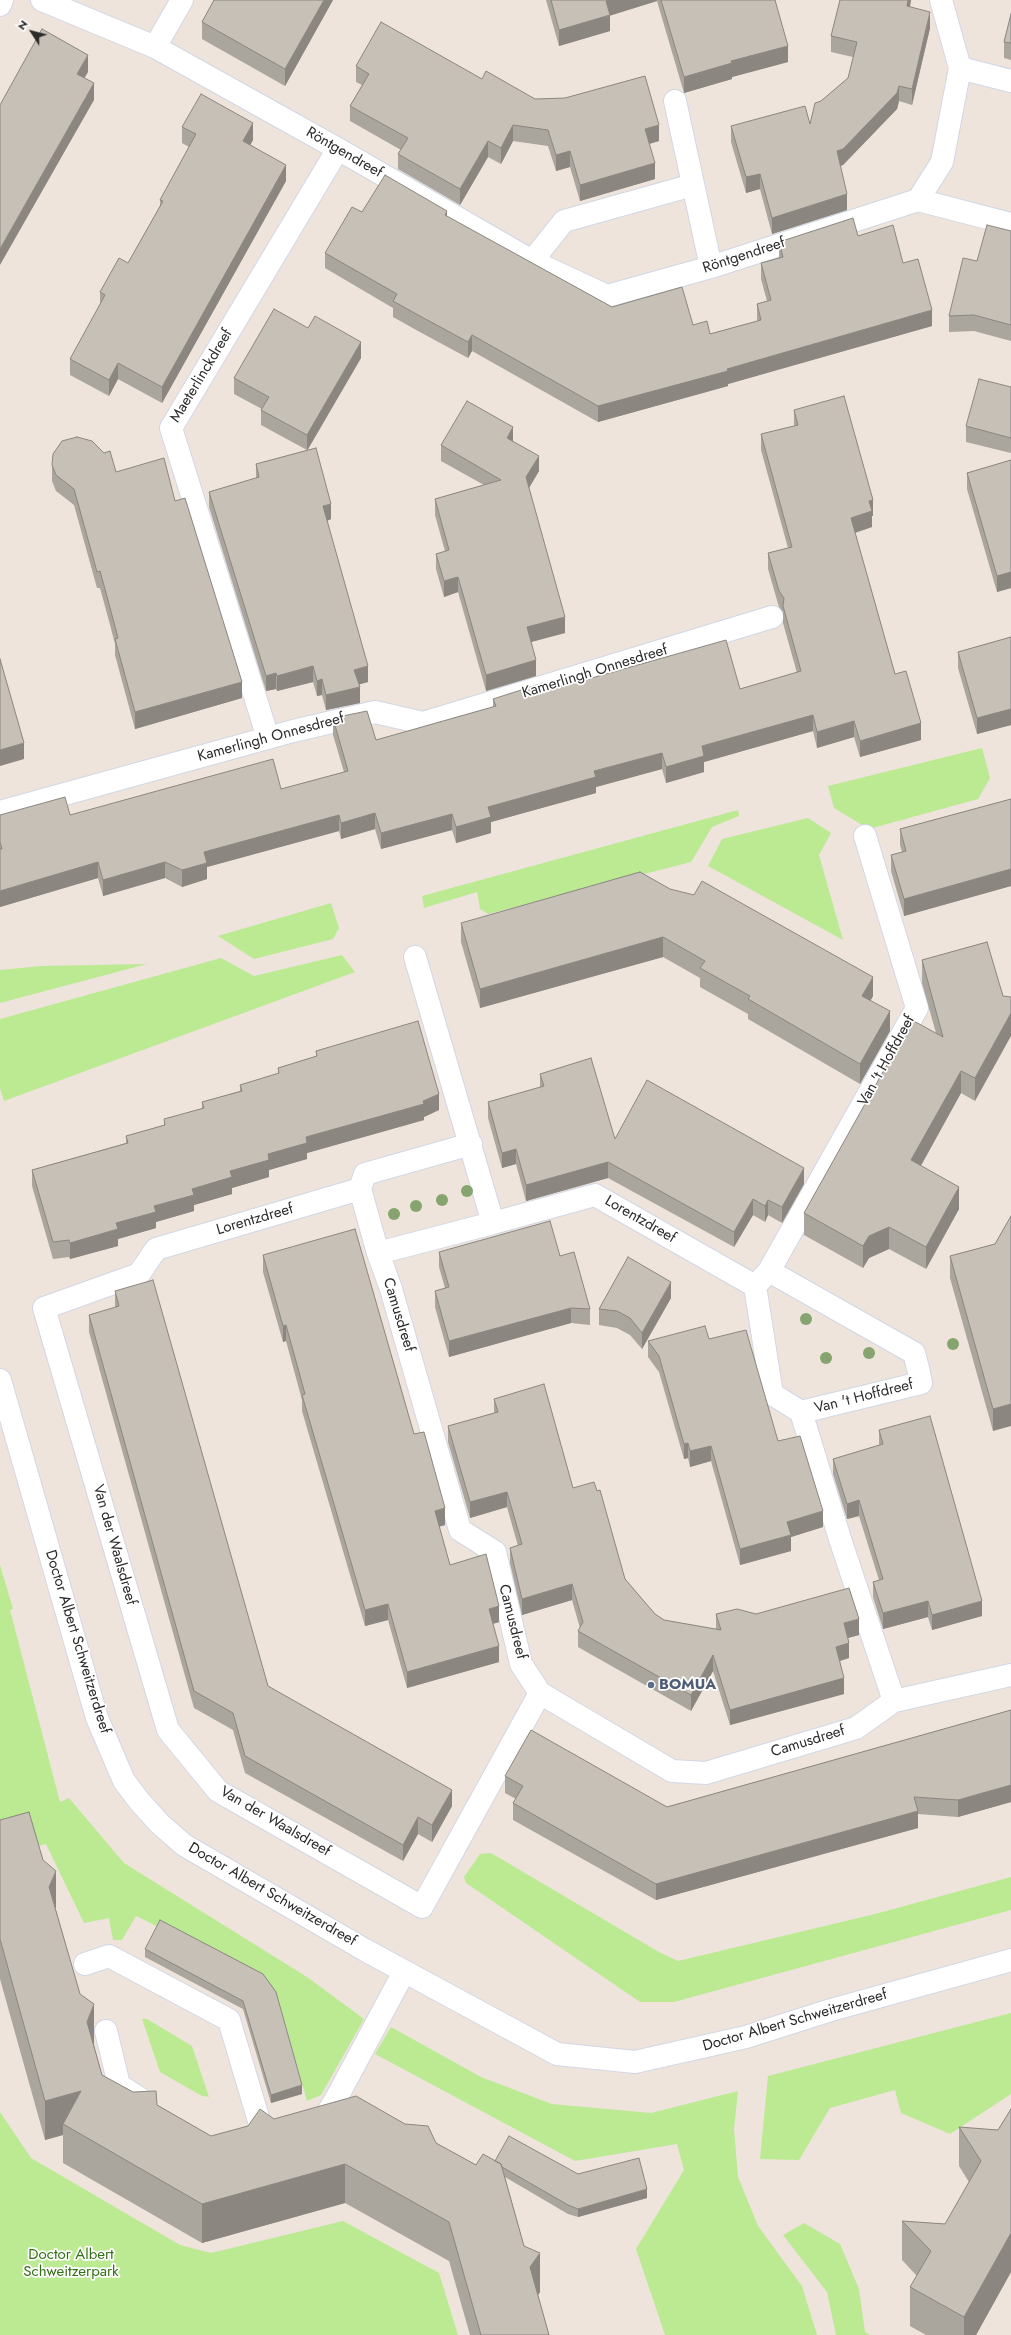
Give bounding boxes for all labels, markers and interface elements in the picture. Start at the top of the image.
north arrow [12,12,52,52]
text: N [13,17,31,33]
street label: Röntgendreef [303,124,385,182]
street label: Röntgendreef [701,234,787,278]
street label: Maeterlinckdreef [167,326,237,426]
street label: Kamerlingh Onnesdreef [520,641,670,703]
street label: Kamerlingh Onnesdreef [196,710,346,766]
street label: Van 't Hoffdreef [855,1012,919,1110]
street label: Lorentzdreef [601,1192,679,1248]
street label: Lorentzdreef [214,1200,296,1240]
street label: Camusdreef [378,1276,418,1354]
street label: Van 't Hoffdreef [813,1376,915,1418]
street label: Van der Waalsdreef [88,1483,140,1607]
street label: Doctor Albert Schweitzerdreef [40,1548,114,1736]
street label: Camusdreef [494,1583,530,1661]
place label: BOMUA [659,1676,716,1694]
marker: BOMUA [646,1680,656,1690]
street label: Camusdreef [769,1722,847,1762]
street label: Van der Waalsdreef [217,1783,333,1861]
street label: Doctor Albert Schweitzerdreef [185,1839,359,1951]
street label: Doctor Albert Schweitzerdreef [701,1986,889,2056]
park label: Doctor Albert Schweitzerpark [23,2246,119,2281]

